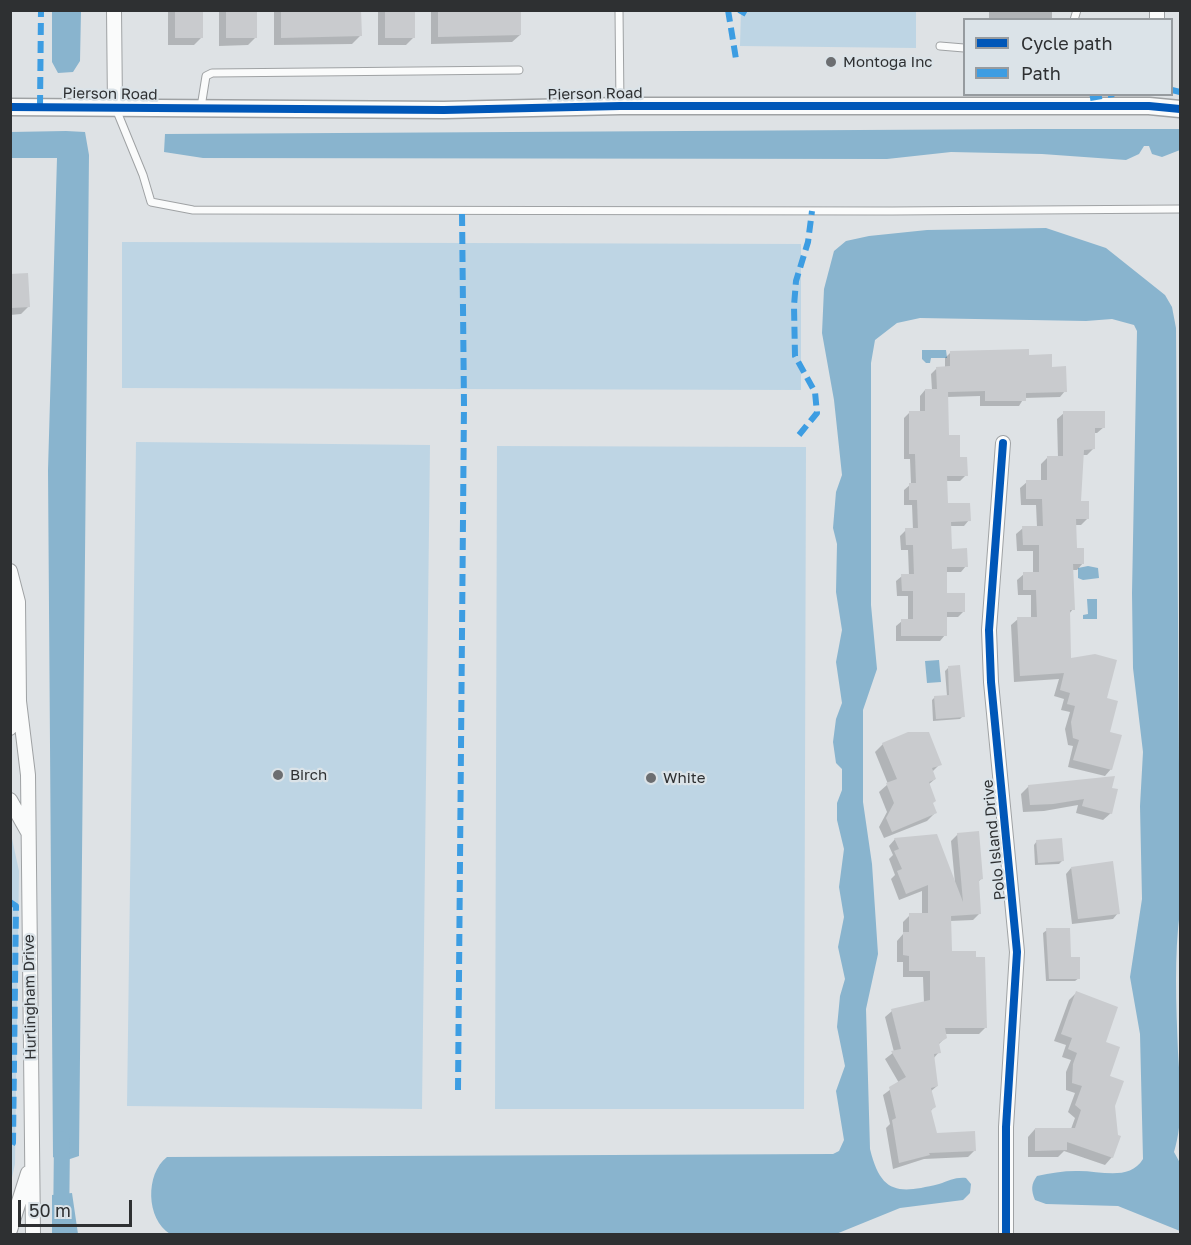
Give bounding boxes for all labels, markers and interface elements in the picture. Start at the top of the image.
legend [963,18,1173,96]
text: Cycle path [1021,32,1113,54]
place label: Montoga Inc [843,53,933,71]
marker: Montoga Inc [824,55,838,69]
text: Path [1021,62,1061,84]
street label: Pierson Road [62,84,158,104]
street label: Pierson Road [547,84,643,104]
place label: Birch [290,766,327,784]
marker: Birch [271,768,285,782]
place label: White [663,769,705,787]
marker: White [644,771,658,785]
street label: Polo Island Drive [979,779,1009,901]
street label: Hurlingham Drive [20,934,40,1060]
scale bar [21,1188,135,1226]
text: 50 m [29,1199,71,1221]

